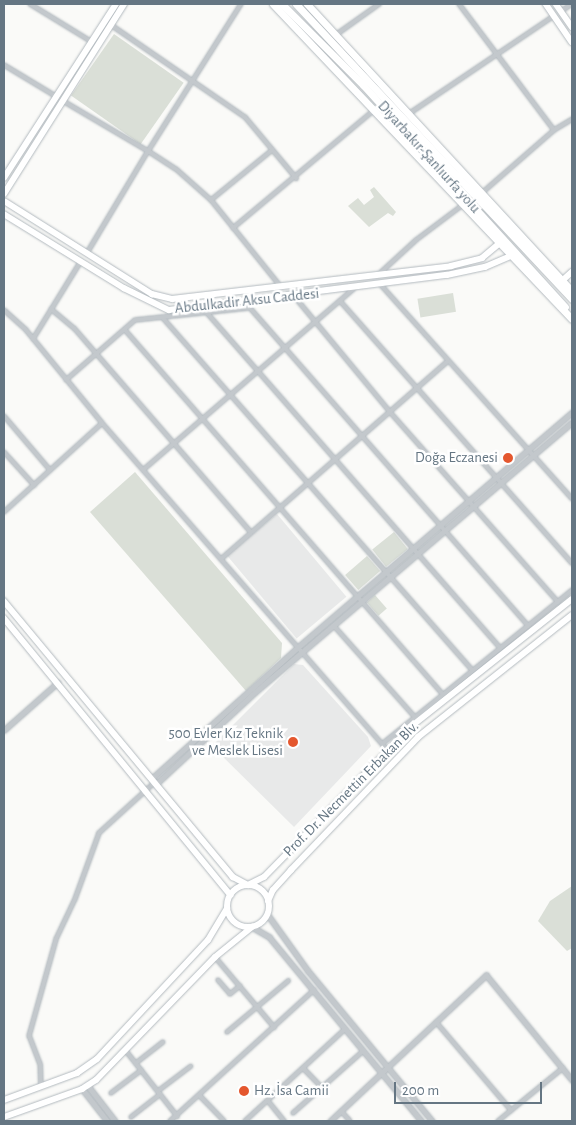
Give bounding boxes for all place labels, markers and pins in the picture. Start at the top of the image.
place label: Doğa Eczanesi [415,449,498,467]
marker: Doğa Eczanesi [502,452,514,464]
place label: 500 Evler Kız Teknik ve Meslek Lisesi [169,724,283,759]
marker: 500 Evler Kız Teknik ve Meslek Lisesi [287,736,299,748]
place label: Hz. İsa Camii [254,1082,329,1100]
marker: Hz. İsa Camii [238,1085,250,1097]

